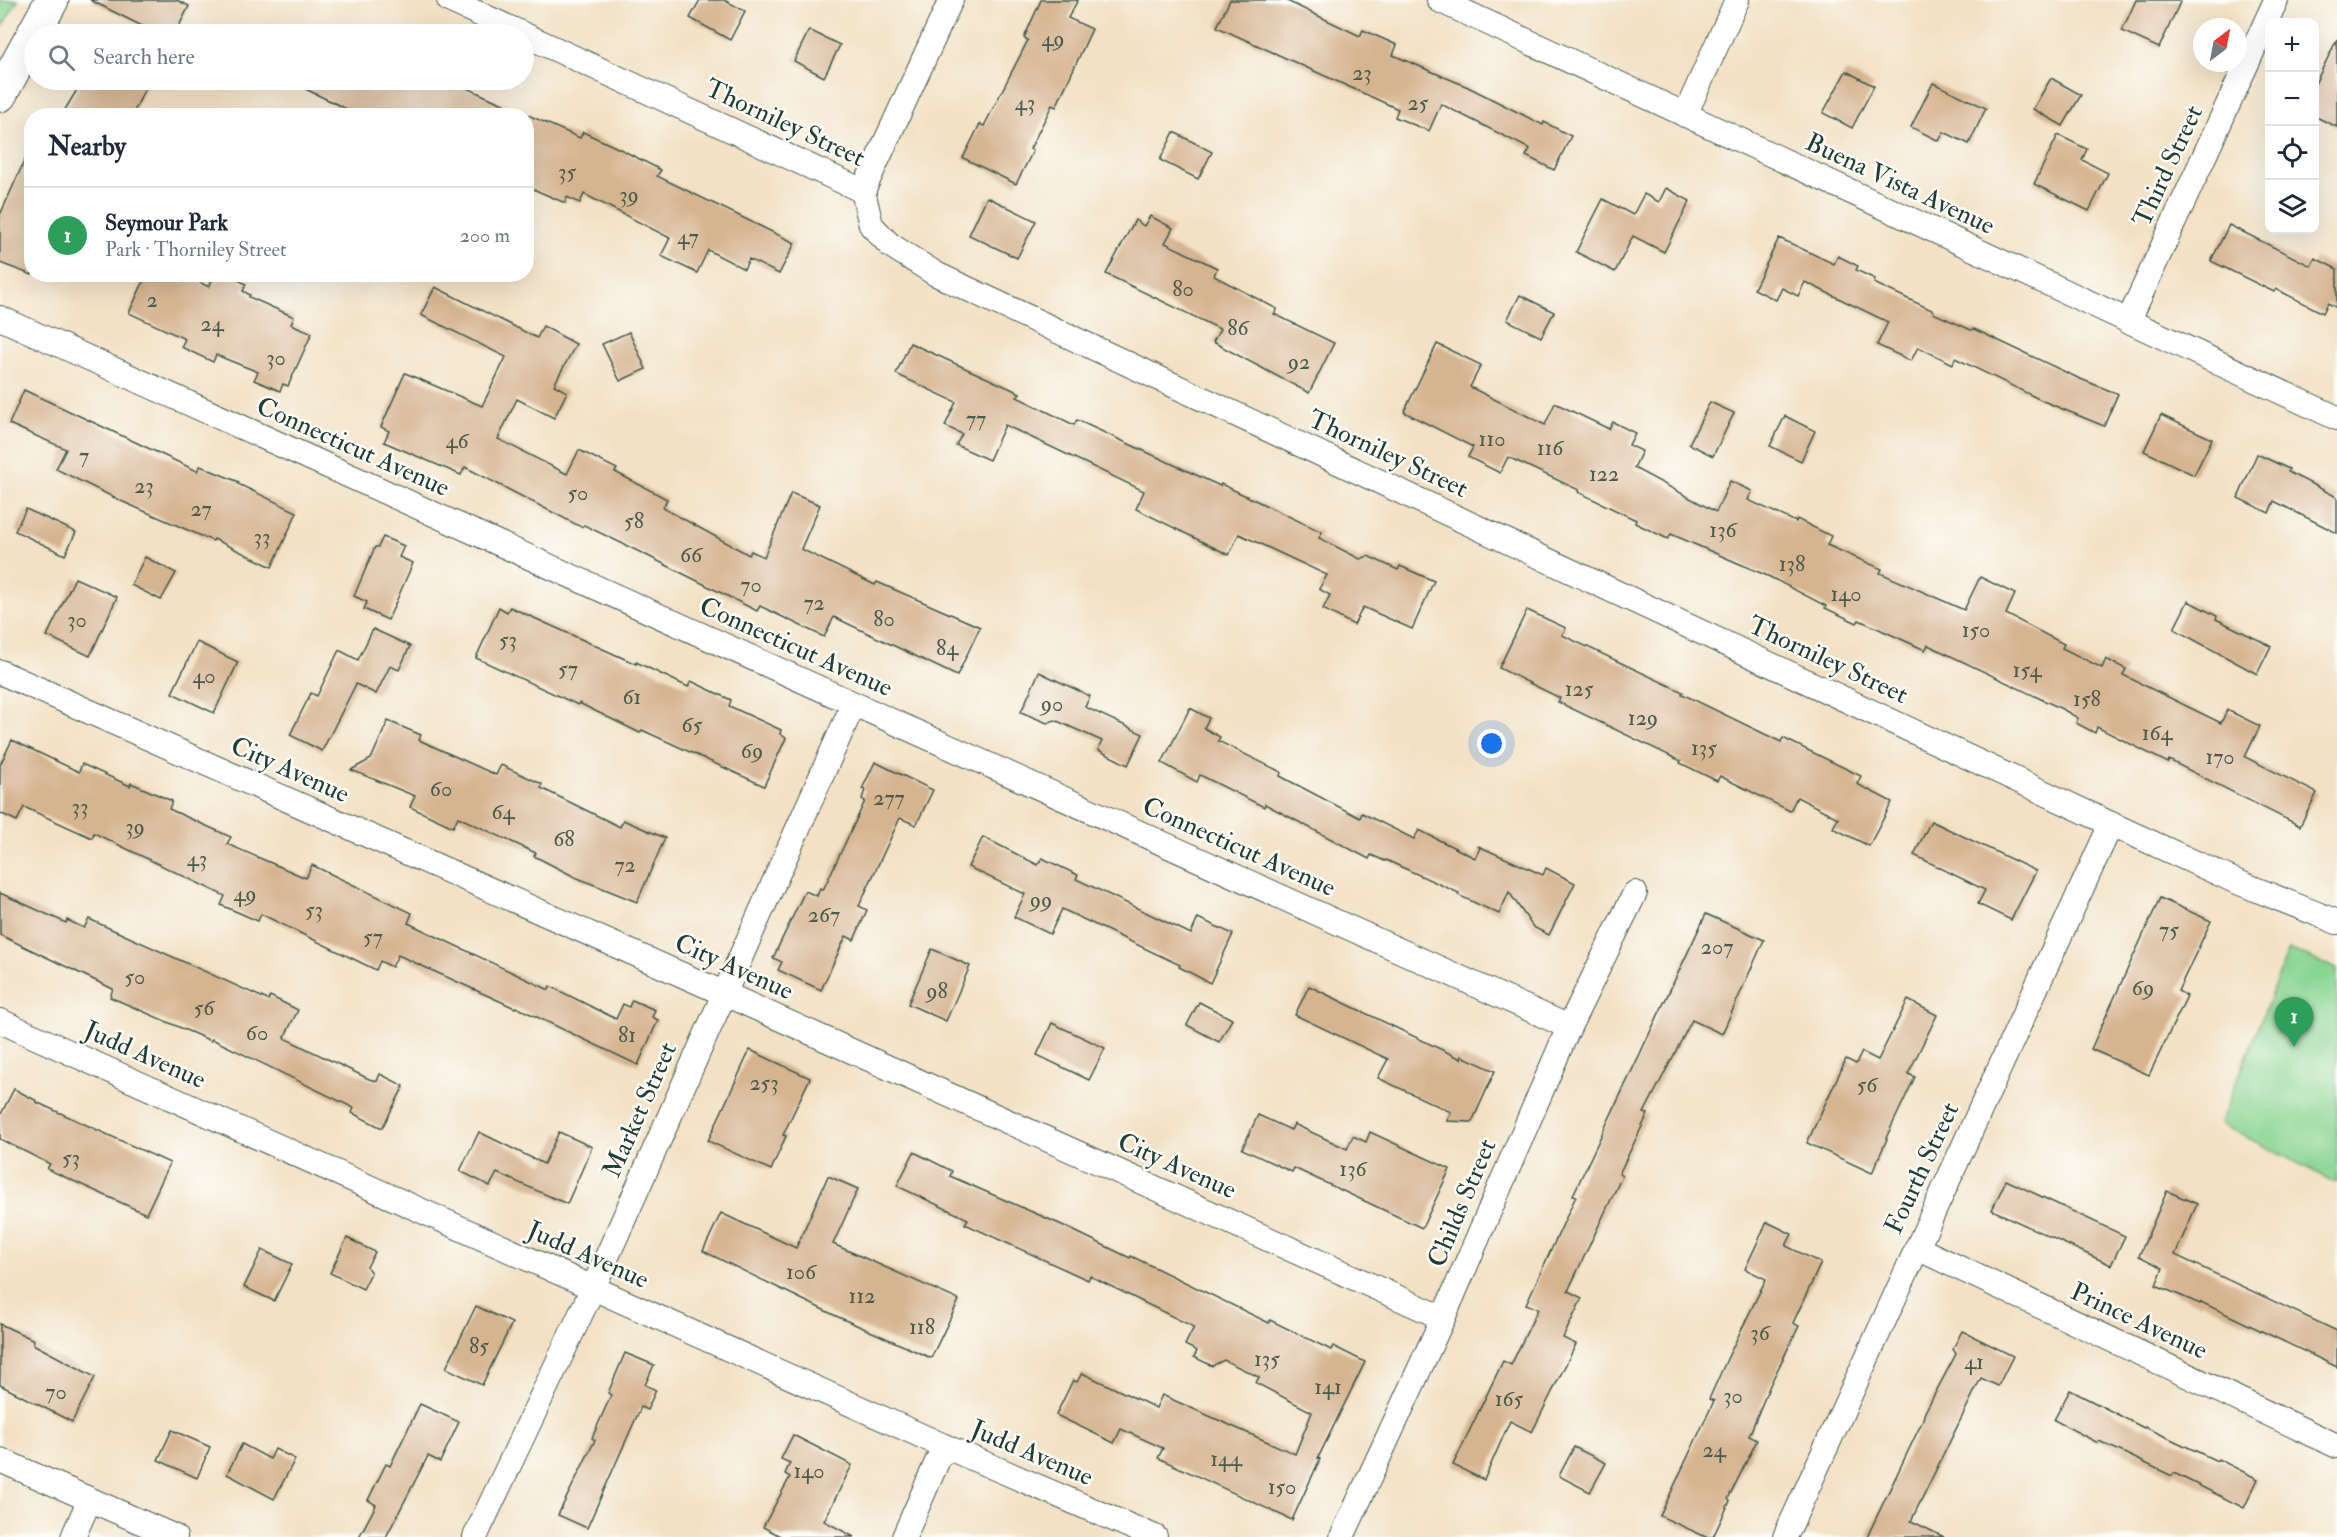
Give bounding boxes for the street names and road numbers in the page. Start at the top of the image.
street label: Thorniley Street [700,72,870,174]
street label: Third Street [2126,100,2210,232]
street label: Buena Vista Avenue [1800,126,2000,242]
street label: Connecticut Avenue [251,390,455,504]
street label: Thorniley Street [1303,403,1473,505]
street label: Connecticut Avenue [694,590,898,704]
street label: Thorniley Street [1743,609,1913,711]
street label: City Avenue [226,730,354,810]
street label: Connecticut Avenue [1137,790,1341,904]
street label: City Avenue [670,927,798,1007]
street label: Judd Avenue [78,1014,211,1096]
street label: Market Street [596,1037,684,1183]
street label: Fourth Street [1878,1097,1966,1239]
street label: City Avenue [1113,1126,1241,1206]
street label: Childs Street [1421,1134,1503,1272]
street label: Judd Avenue [521,1214,654,1296]
street label: Prince Avenue [2066,1275,2212,1367]
street label: Judd Avenue [965,1413,1098,1493]

